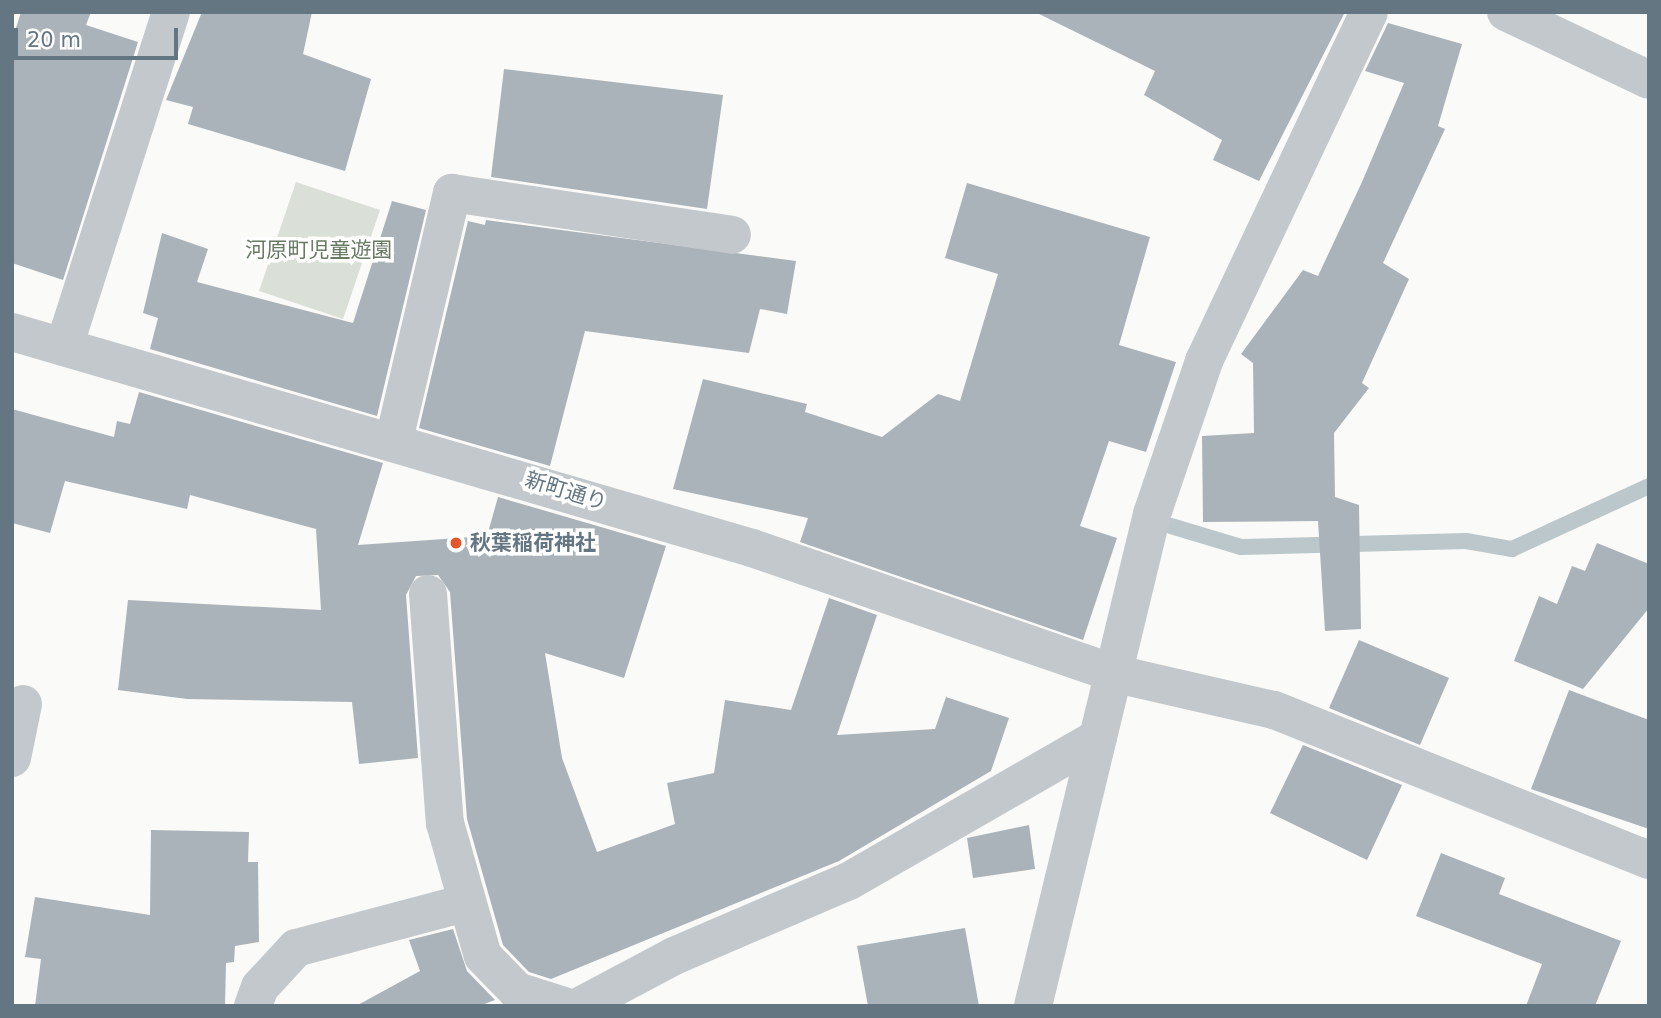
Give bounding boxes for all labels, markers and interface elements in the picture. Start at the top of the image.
scale bar [18,14,182,58]
text: 20 m [27,28,81,52]
park label: 河原町児童遊園 [246,237,392,263]
street label: 新町通り [522,467,610,515]
place label: 秋葉稲荷神社 [470,530,596,556]
marker: 秋葉稲荷神社 [448,535,464,551]

